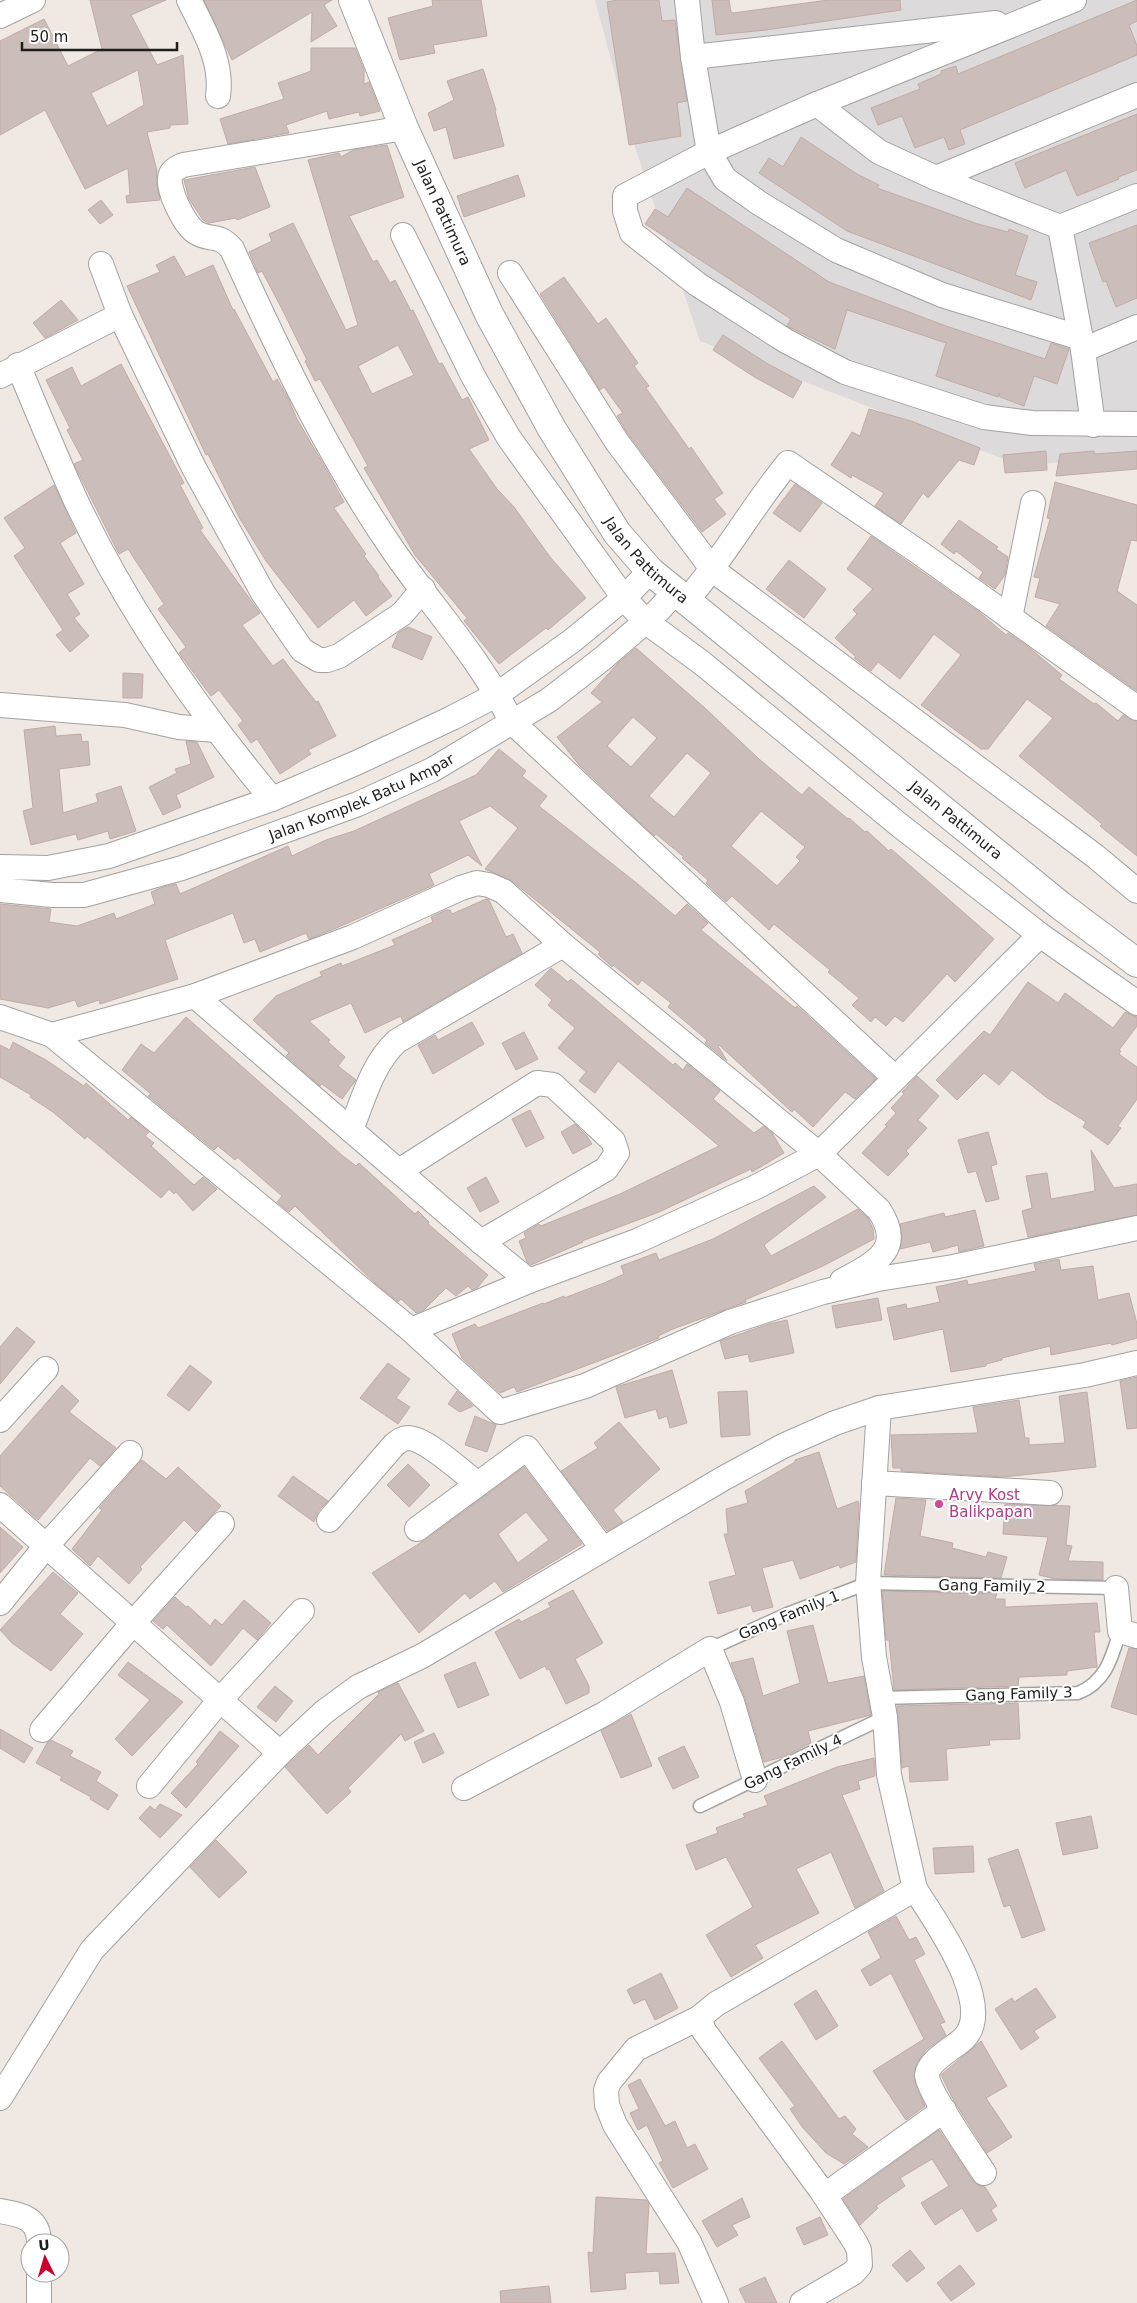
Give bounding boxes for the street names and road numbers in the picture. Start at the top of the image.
street label: Jalan Pattimura [410,156,475,269]
street label: Jalan Pattimura [600,513,692,608]
street label: Jalan Komplek Batu Ampar [265,749,458,845]
street label: Jalan Pattimura [905,777,1006,863]
street label: Gang Family 2 [938,1576,1046,1596]
street label: Gang Family 1 [736,1587,842,1643]
street label: Gang Family 3 [965,1683,1073,1705]
street label: Gang Family 4 [741,1730,845,1794]

